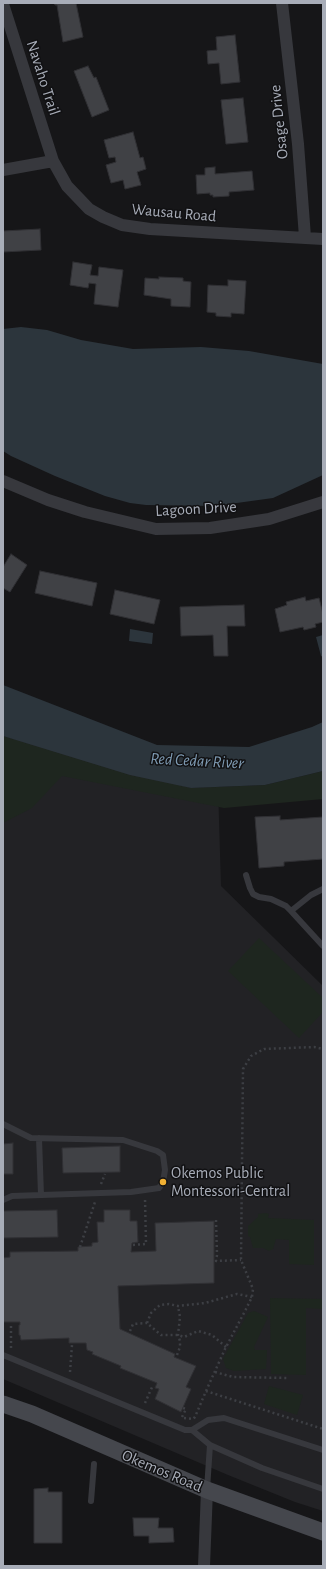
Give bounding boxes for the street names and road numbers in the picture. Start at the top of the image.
street label: Navaho Trail [22,38,64,118]
street label: Osage Drive [266,84,292,160]
street label: Wausau Road [131,200,217,226]
street label: Lagoon Drive [155,497,237,521]
street label: Okemos Road [119,1445,205,1497]

